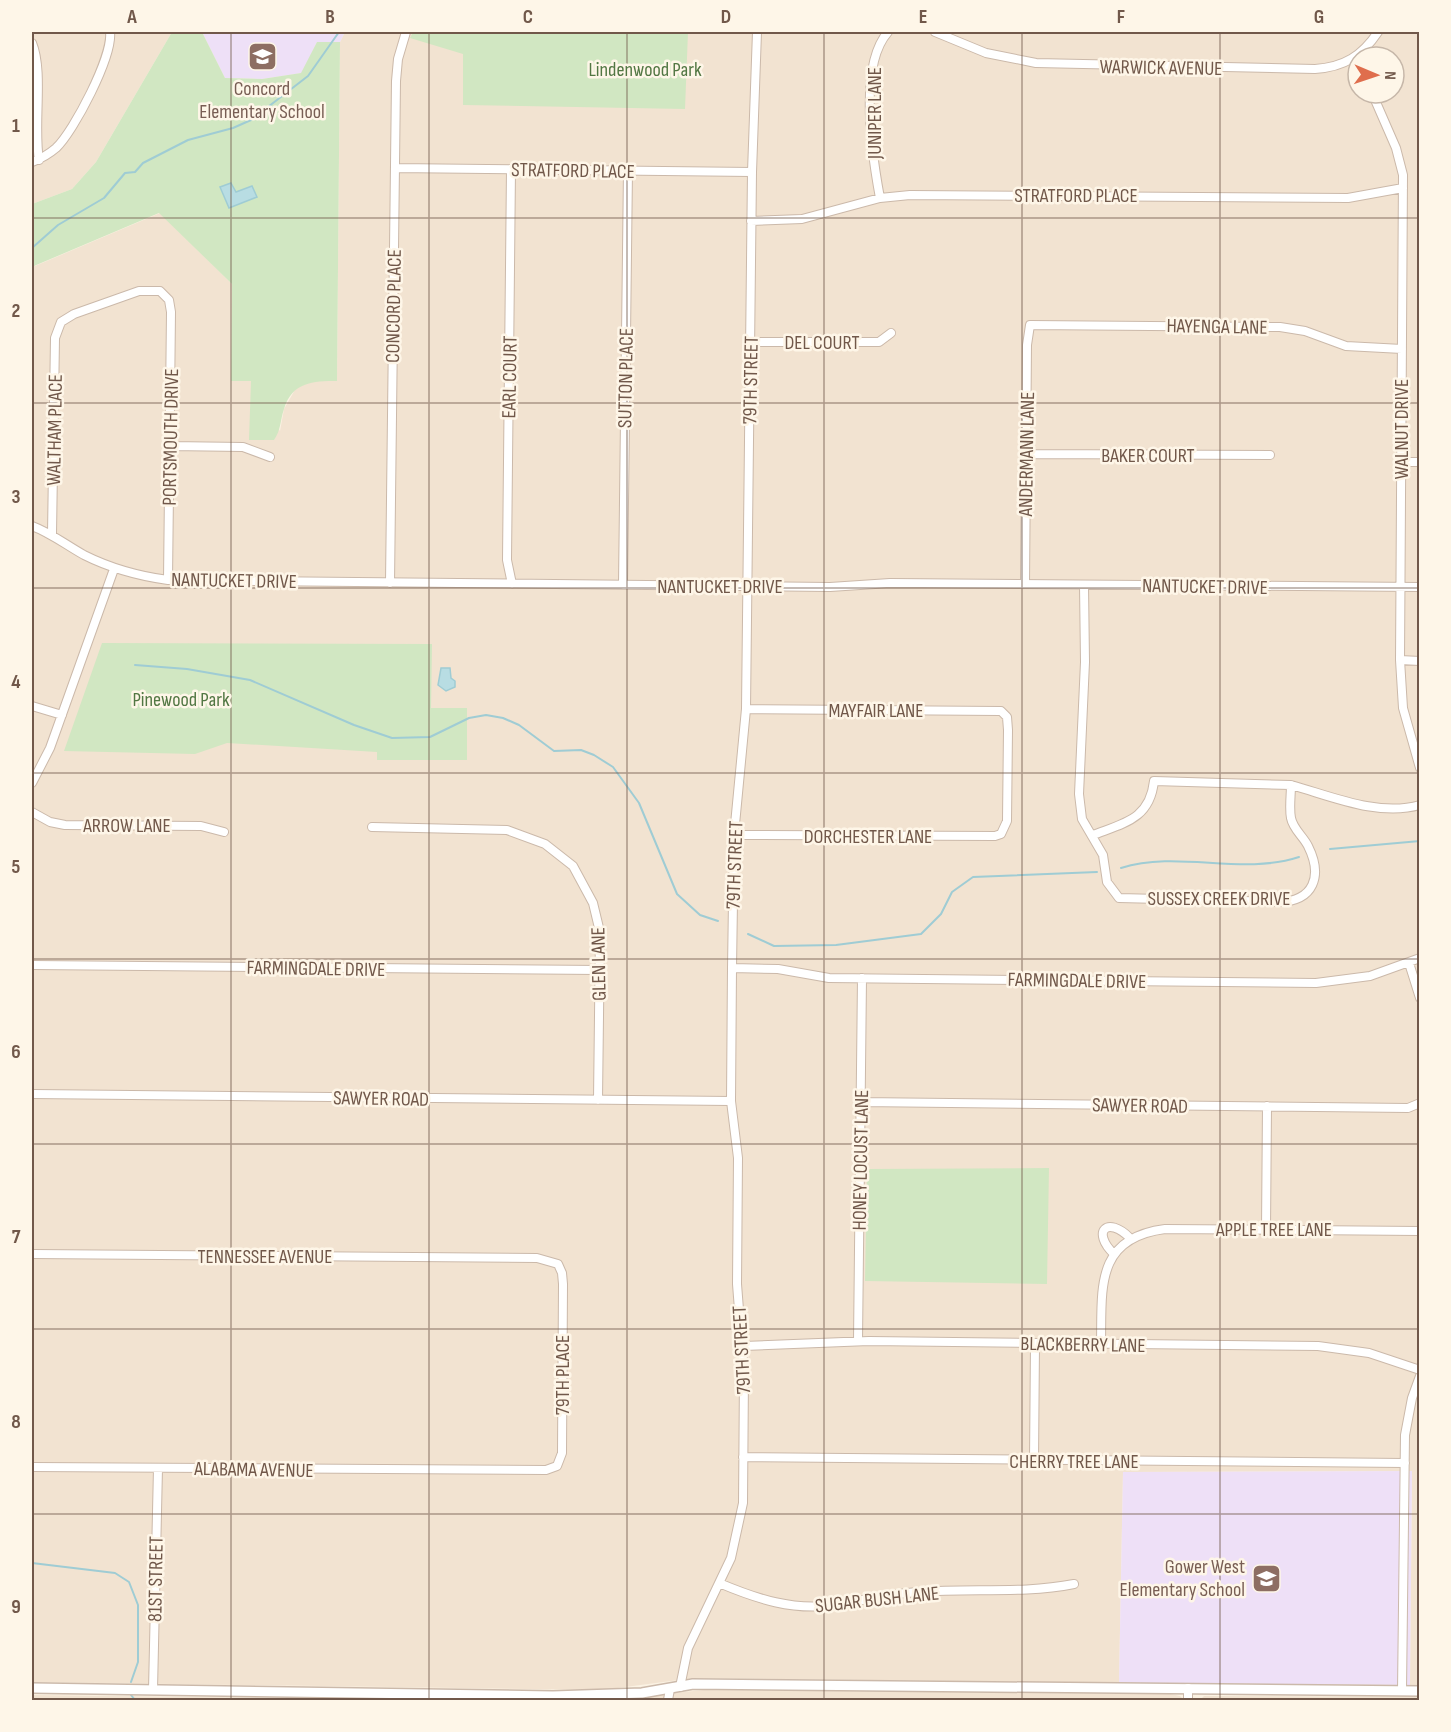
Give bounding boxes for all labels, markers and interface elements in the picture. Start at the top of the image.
text: A [126,5,137,29]
text: B [325,5,335,29]
text: C [523,5,533,29]
text: D [721,5,731,29]
text: E [919,5,927,29]
text: F [1117,5,1125,29]
text: G [1314,5,1324,29]
school or university icon: Concord Elementary School [246,41,278,73]
north arrow [1346,45,1406,105]
street label: WARWICK AVENUE [1099,55,1223,81]
park label: Lindenwood Park [588,58,702,82]
street label: JUNIPER LANE [863,67,887,160]
text: N [1380,71,1399,80]
place label: Concord Elementary School [199,77,325,124]
text: 1 [12,114,20,138]
street label: STRATFORD PLACE [511,158,635,184]
street label: STRATFORD PLACE [1014,184,1138,208]
street label: CONCORD PLACE [381,249,407,363]
text: 2 [12,299,20,323]
street label: HAYENGA LANE [1166,314,1268,340]
street label: SUTTON PLACE [613,328,639,428]
street label: DEL COURT [784,331,860,355]
street label: EARL COURT [497,335,523,419]
street label: 79TH STREET [738,335,764,425]
street label: PORTSMOUTH DRIVE [158,368,184,506]
street label: WALTHAM PLACE [42,374,68,486]
street label: WALNUT DRIVE [1390,379,1414,479]
street label: ANDERMANN LANE [1014,391,1040,518]
street label: BAKER COURT [1101,444,1195,468]
text: 3 [12,485,21,509]
street label: NANTUCKET DRIVE [171,568,297,594]
street label: NANTUCKET DRIVE [1142,574,1268,600]
street label: NANTUCKET DRIVE [657,575,783,599]
text: 4 [11,670,21,694]
park label: Pinewood Park [132,688,230,712]
street label: MAYFAIR LANE [829,699,924,723]
street label: ARROW LANE [82,814,171,838]
street label: 79TH STREET [721,820,749,910]
street label: DORCHESTER LANE [804,825,932,849]
text: 5 [12,855,21,879]
street label: SUSSEX CREEK DRIVE [1147,887,1291,911]
street label: GLEN LANE [586,927,612,1001]
street label: FARMINGDALE DRIVE [246,956,386,982]
street label: FARMINGDALE DRIVE [1007,968,1147,994]
text: 6 [11,1040,21,1064]
street label: SAWYER ROAD [333,1086,429,1112]
street label: HONEY LOCUST LANE [848,1089,874,1231]
street label: SAWYER ROAD [1092,1093,1188,1119]
street label: APPLE TREE LANE [1215,1218,1332,1242]
text: 7 [12,1225,21,1249]
street label: TENNESSEE AVENUE [197,1245,333,1269]
street label: 79TH STREET [728,1305,756,1395]
street label: BLACKBERRY LANE [1020,1332,1146,1358]
street label: 79TH PLACE [551,1335,575,1415]
text: 8 [11,1410,21,1434]
street label: CHERRY TREE LANE [1009,1450,1139,1474]
street label: ALABAMA AVENUE [193,1457,314,1483]
street label: 81ST STREET [143,1536,169,1622]
place label: Gower West Elementary School [1119,1555,1245,1602]
school or university icon: Gower West Elementary School [1250,1562,1282,1594]
street label: SUGAR BUSH LANE [814,1582,940,1618]
text: 9 [11,1595,21,1619]

